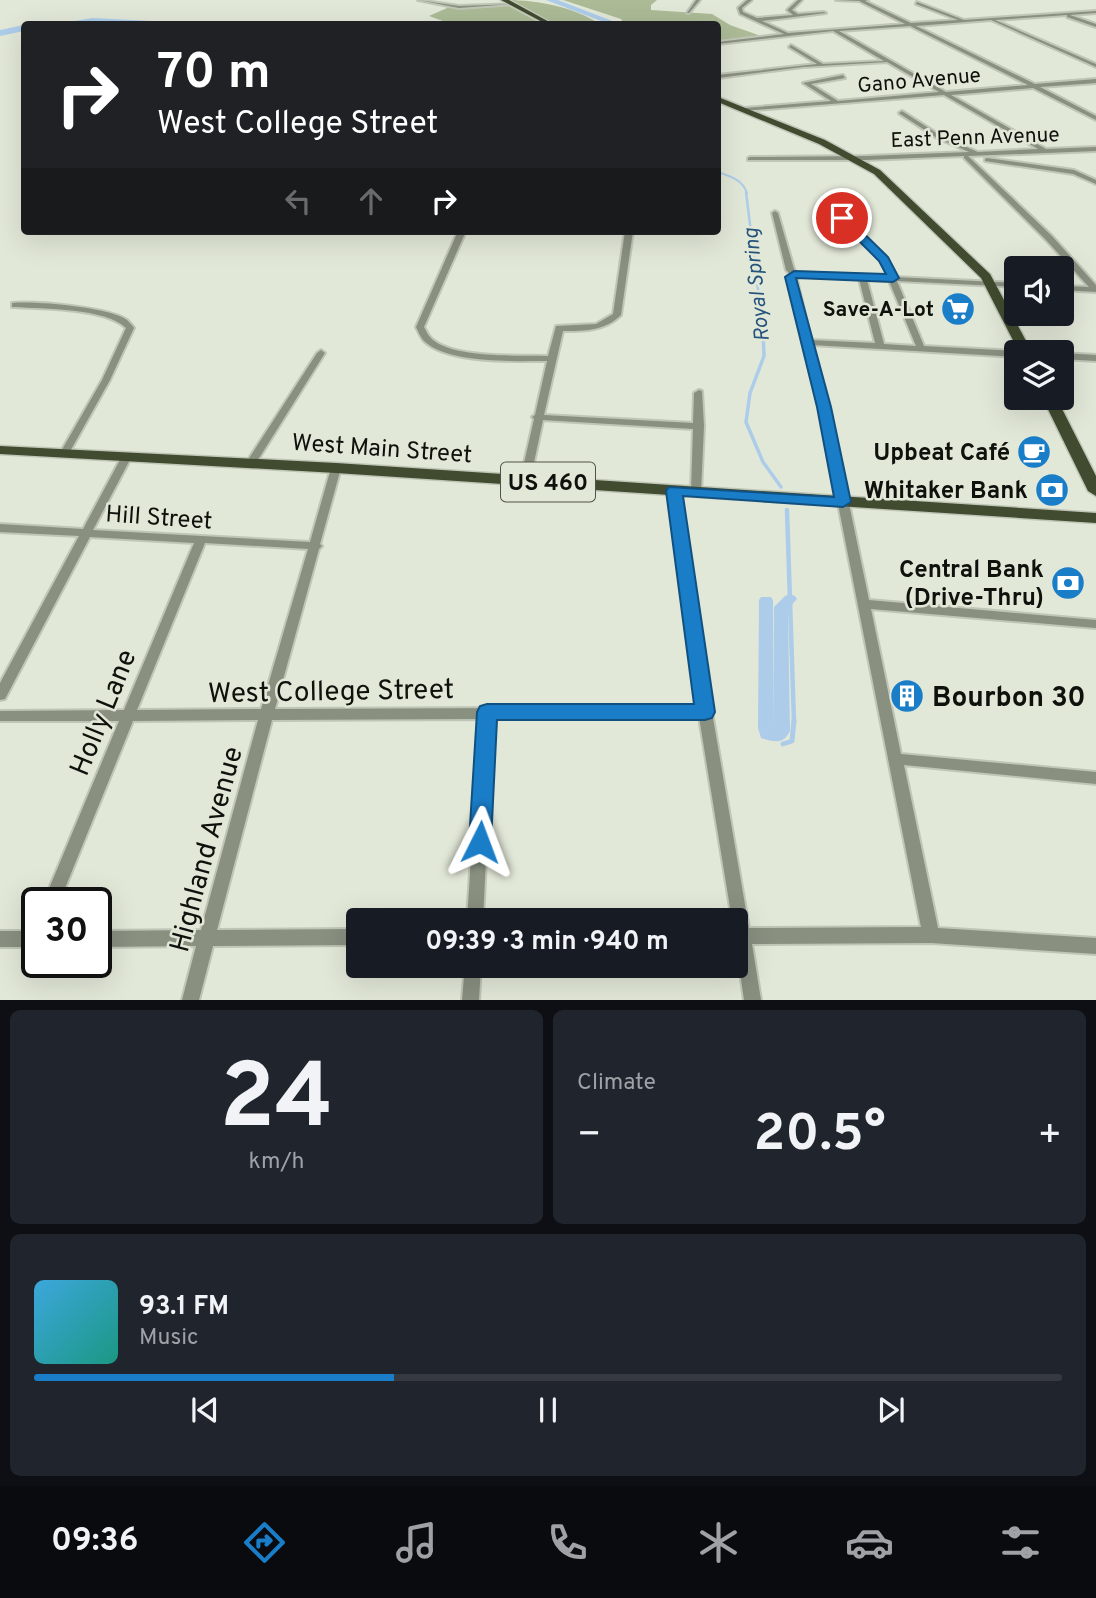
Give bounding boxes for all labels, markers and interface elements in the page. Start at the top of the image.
text: 70 m [157,44,271,106]
icon: right [42,49,133,140]
street label: Gano Avenue [856,63,982,100]
text: West College Street [157,105,438,145]
street label: East Penn Avenue [890,122,1060,155]
icon: left [279,182,317,220]
icon: ahead [352,182,390,220]
icon: right [425,182,463,220]
pin [812,188,872,248]
icon: arrive [823,199,861,237]
water label: Royal Spring [738,226,777,343]
map controls [1004,256,1074,410]
button: sound [1004,256,1074,326]
supermarket icon: Save-A-Lot [939,290,977,328]
place label: Save-A-Lot [823,297,934,324]
button: layers [1004,340,1074,410]
street label: West Main Street [291,429,473,471]
cafe icon: Upbeat Café [1015,433,1053,471]
place label: Upbeat Café [873,439,1010,469]
road number: US 460 [501,462,595,502]
bank icon: Whitaker Bank [1033,471,1071,509]
place label: Whitaker Bank [864,477,1028,507]
street label: Hill Street [104,500,213,538]
place label: Central Bank (Drive-Thru) [899,556,1044,614]
bank icon: Central Bank (Drive-Thru) [1049,564,1087,602]
street label: Holly Lane [63,645,146,782]
street label: West College Street [208,673,454,713]
building icon: Bourbon 30 [888,677,926,715]
place label: Bourbon 30 [932,681,1086,717]
street label: Highland Avenue [163,743,253,957]
position arrow [443,805,517,879]
speed limit sign: 30 [21,887,112,978]
text: 09:39 · 3 min · 940 m [425,926,669,959]
text: 24 [219,1045,334,1160]
text: Climate [577,1069,656,1098]
text: 20.5° [753,1103,886,1169]
text: − [577,1112,602,1161]
text: + [1037,1112,1062,1161]
text: km/h [249,1148,304,1177]
text: 93.1 FM [139,1291,229,1324]
text: Music [139,1324,199,1353]
icon: previous [186,1391,224,1429]
icon: pause [529,1391,567,1429]
icon: next [872,1391,910,1429]
icon: directions [240,1518,289,1567]
icon: music [392,1518,441,1567]
icon: phone [543,1518,592,1567]
icon: climate [694,1518,743,1567]
icon: car [845,1518,894,1567]
icon: filters [996,1518,1045,1567]
text: 09:36 [51,1522,138,1562]

